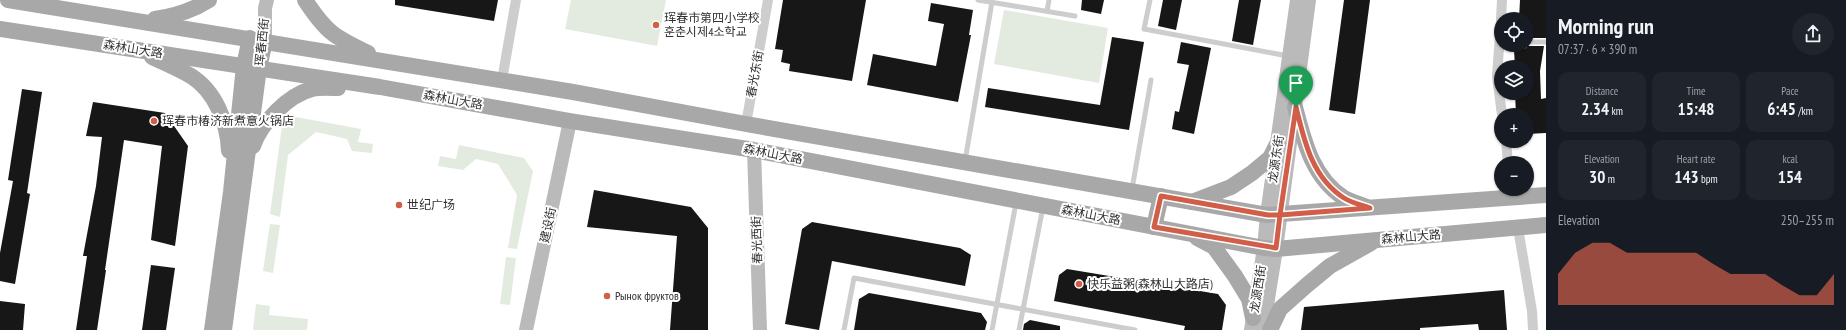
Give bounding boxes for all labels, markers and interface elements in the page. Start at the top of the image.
place label: 珲春市第四小学校 훈춘시제4소학교 [664,10,760,39]
map controls [1494,12,1534,196]
button: locate [1494,12,1534,52]
text: Morning run [1558,12,1654,40]
button: share [1792,13,1834,55]
street label: 珲春西街 [252,17,271,67]
marker: 珲春市第四小学校 훈춘시제4소학교 [651,20,661,30]
street label: 森林山大路 [102,36,164,61]
text: 07:37 · 6 × 390 m [1558,41,1637,58]
street label: 春光东街 [743,49,766,99]
button: layers [1494,60,1534,100]
pin [1279,66,1313,107]
icon: arrive [1285,72,1307,94]
text: Distance [1586,84,1618,98]
text: Time [1686,84,1706,98]
text: Pace [1781,84,1799,98]
street label: 森林山大路 [422,87,484,112]
text: 2.34 [1581,98,1609,120]
text: 15:48 [1678,98,1714,120]
text: 6:45 [1767,98,1796,120]
text: km [1609,104,1623,118]
text: /km [1796,104,1813,118]
button: + [1494,108,1534,148]
place label: 珲春市椿济新煮意火锅店 [162,113,294,128]
marker: 珲春市椿济新煮意火锅店 [149,116,159,126]
street label: 龙源东街 [1265,134,1286,184]
street label: 森林山大路 [742,140,804,167]
text: Elevation [1584,152,1620,166]
text: Heart rate [1677,152,1715,166]
text: kcal [1782,152,1798,166]
button: − [1494,156,1534,196]
text: 30 [1589,166,1605,188]
text: 143 [1674,166,1699,188]
text: 154 [1778,166,1802,188]
text: m [1605,172,1615,186]
text: bpm [1699,172,1718,186]
place label: 世纪广场 [407,197,455,212]
marker: 世纪广场 [394,200,404,210]
street label: 森林山大路 [1060,201,1122,228]
street label: 建设街 [536,206,559,244]
text: Elevation [1558,212,1600,229]
text: 250–255 m [1781,212,1834,229]
street label: 春光西街 [748,216,765,264]
street label: 森林山大路 [1380,226,1442,247]
street label: 龙源西街 [1246,264,1269,314]
place label: 快乐益粥(森林山大路店) [1087,276,1213,291]
marker: 快乐益粥(森林山大路店) [1074,279,1084,289]
place label: Рынок фруктов [615,288,679,303]
marker: Рынок фруктов [602,291,612,301]

